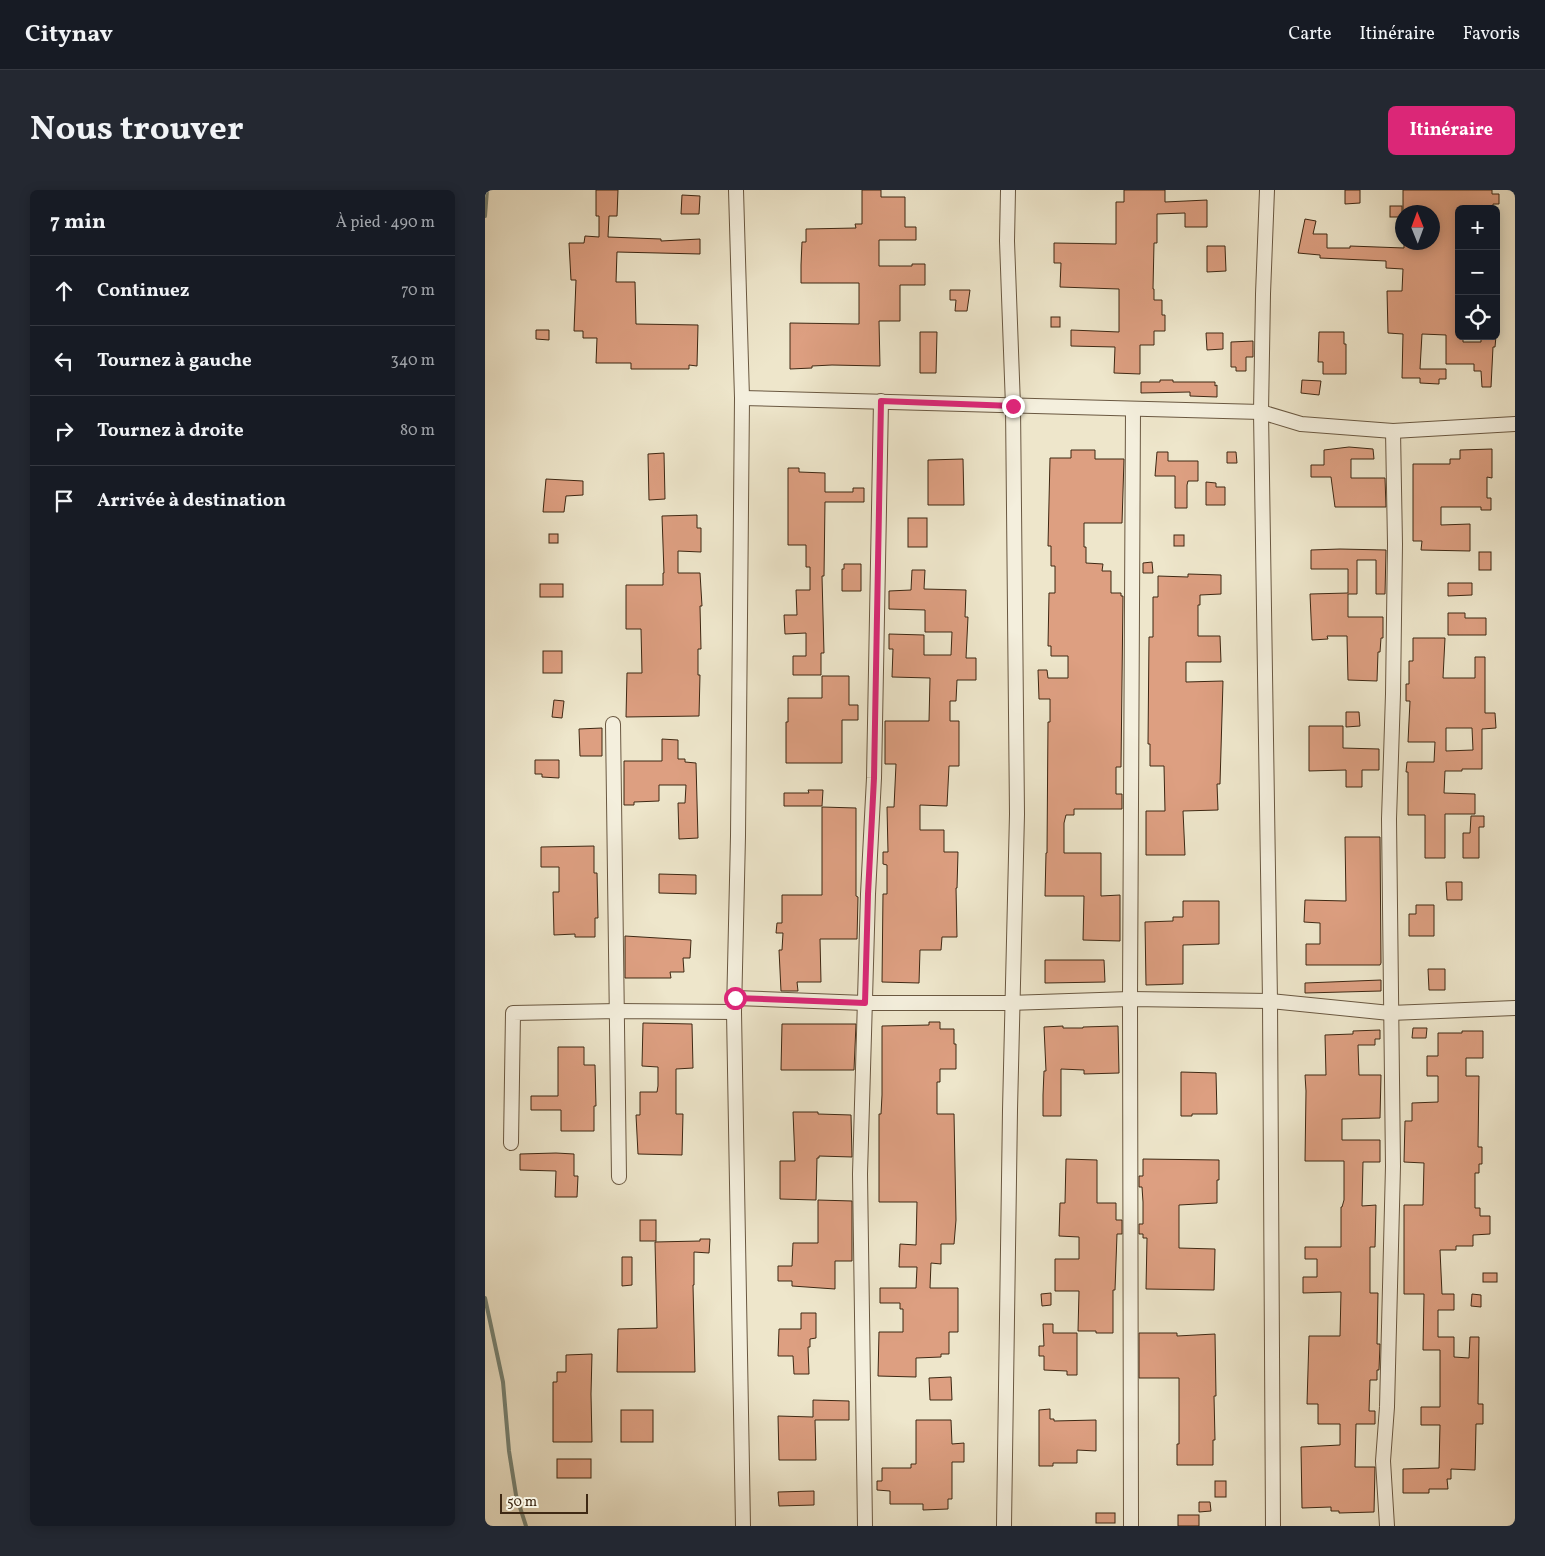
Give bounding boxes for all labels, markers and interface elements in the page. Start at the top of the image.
text: Citynav [25,18,113,52]
text: Carte [1288,22,1331,47]
text: Itinéraire [1359,22,1435,47]
text: Favoris [1463,22,1520,47]
text: Nous trouver [30,106,244,154]
button: Itinéraire [1388,106,1515,155]
north arrow [1395,205,1440,250]
map controls [1455,205,1500,340]
button: + [1455,205,1500,250]
text: 7 min [50,208,106,237]
text: À pied · 490 m [336,212,435,234]
button: − [1455,250,1500,295]
icon: ahead [50,277,78,305]
text: Continuez [97,278,189,304]
text: 70 m [401,280,435,302]
button: locate [1455,295,1500,340]
icon: left [50,347,78,375]
text: Tournez à gauche [97,348,252,374]
text: 340 m [391,350,435,372]
route end [1002,395,1025,418]
icon: right [50,417,78,445]
text: Tournez à droite [97,418,244,444]
text: 80 m [400,420,435,442]
icon: arrive [50,487,78,515]
text: Arrivée à destination [97,488,286,514]
route start [724,987,747,1010]
scale bar [500,1491,587,1514]
text: 50 m [507,1493,537,1512]

